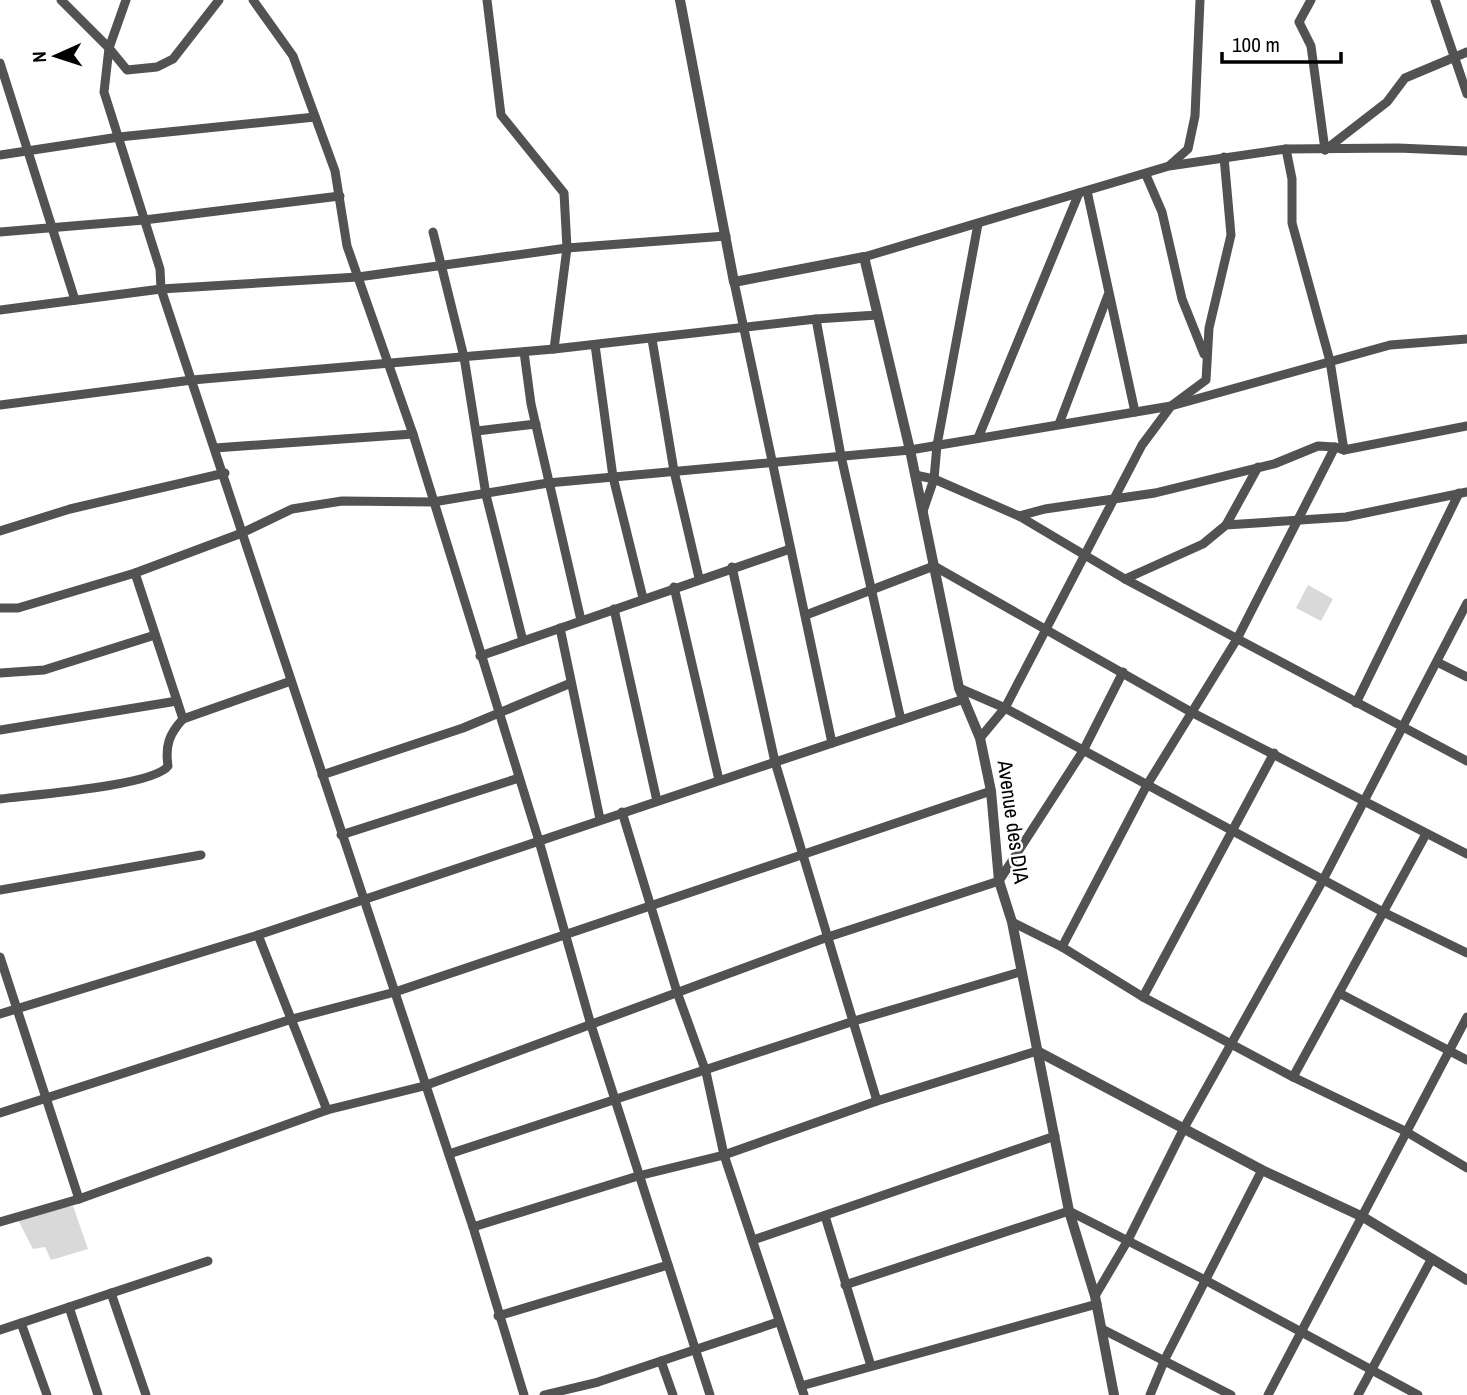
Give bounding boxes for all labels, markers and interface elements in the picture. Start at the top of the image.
north arrow [21,21,91,91]
scale bar [1222,21,1341,65]
text: 100 m [1232,30,1280,59]
text: N [26,51,52,63]
street label: Avenue des DIA [990,757,1037,886]

